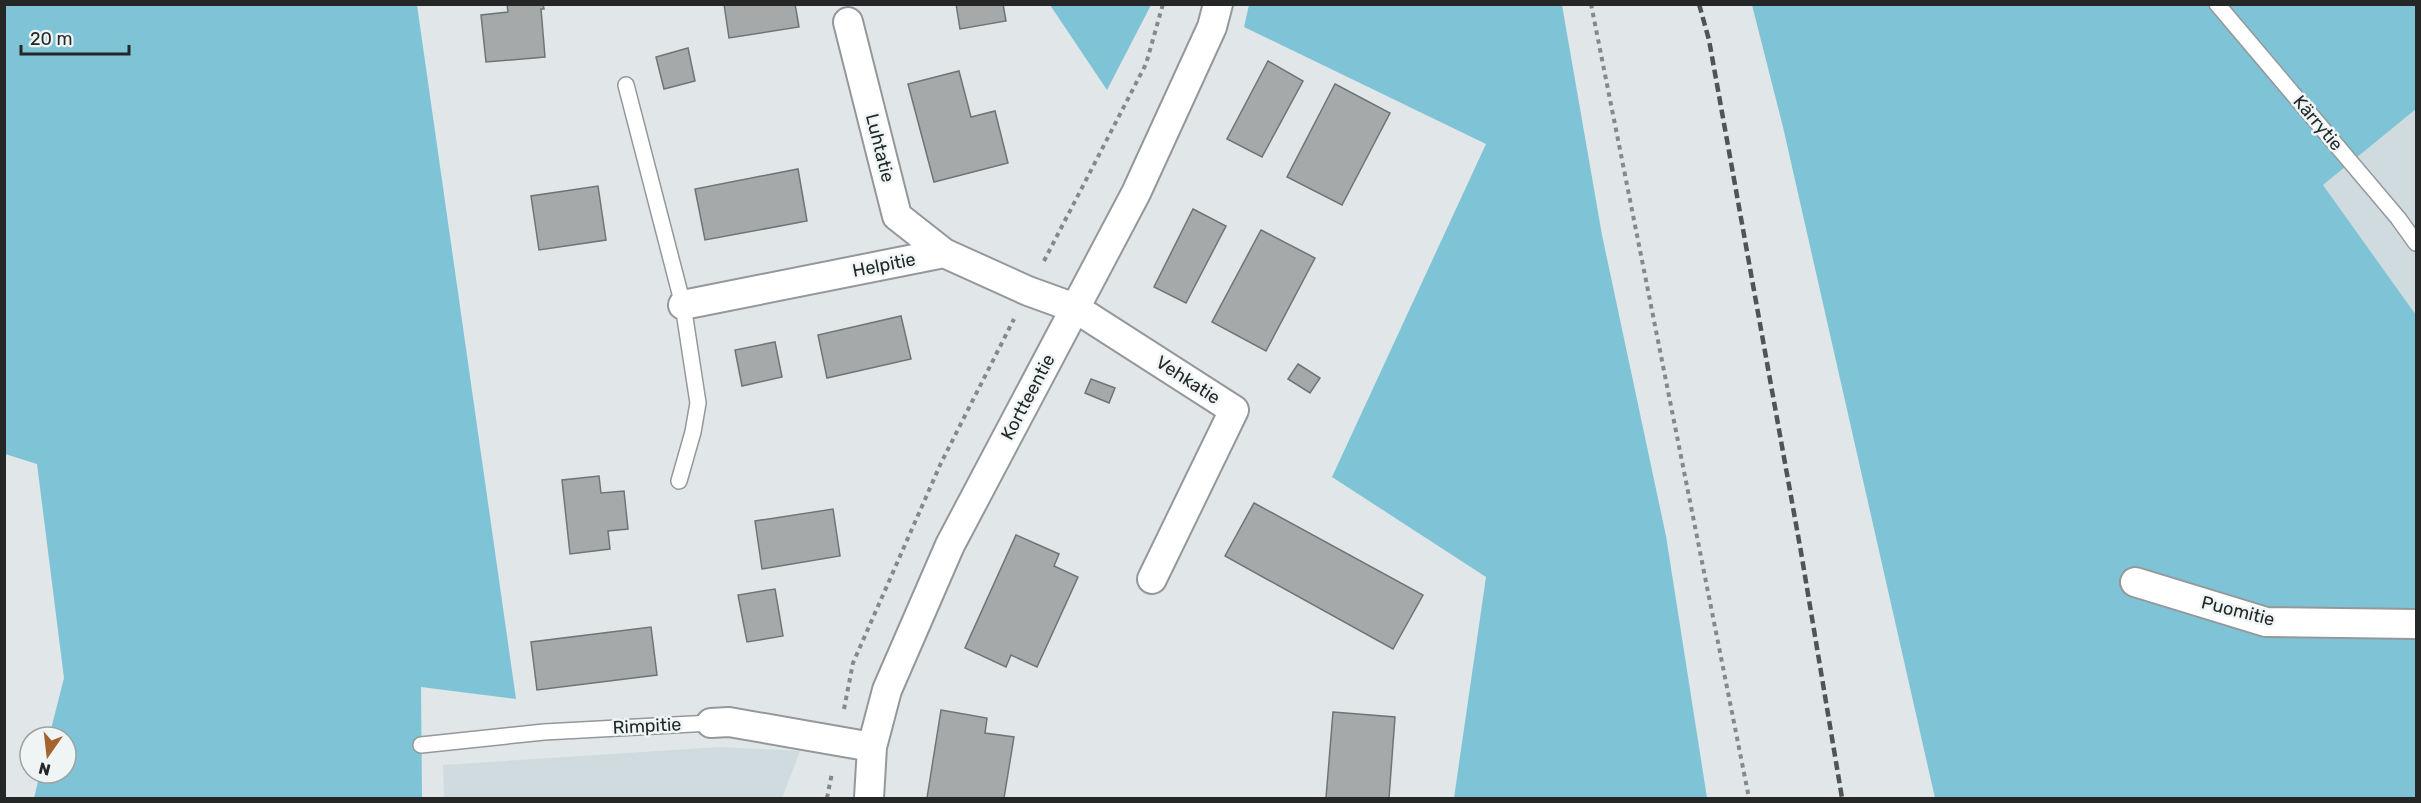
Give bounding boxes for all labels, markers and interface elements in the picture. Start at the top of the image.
scale bar [21,18,129,56]
text: 20 m [30,28,72,50]
street label: Kärrytie [2288,91,2348,155]
street label: Luhtatie [861,111,899,185]
street label: Helpitie [851,248,917,282]
street label: Kortteentie [996,350,1060,444]
street label: Vehkatie [1152,351,1224,409]
street label: Puomitie [2199,591,2277,631]
street label: Rimpitie [612,713,682,739]
north arrow [18,725,78,785]
text: N [37,758,52,780]

